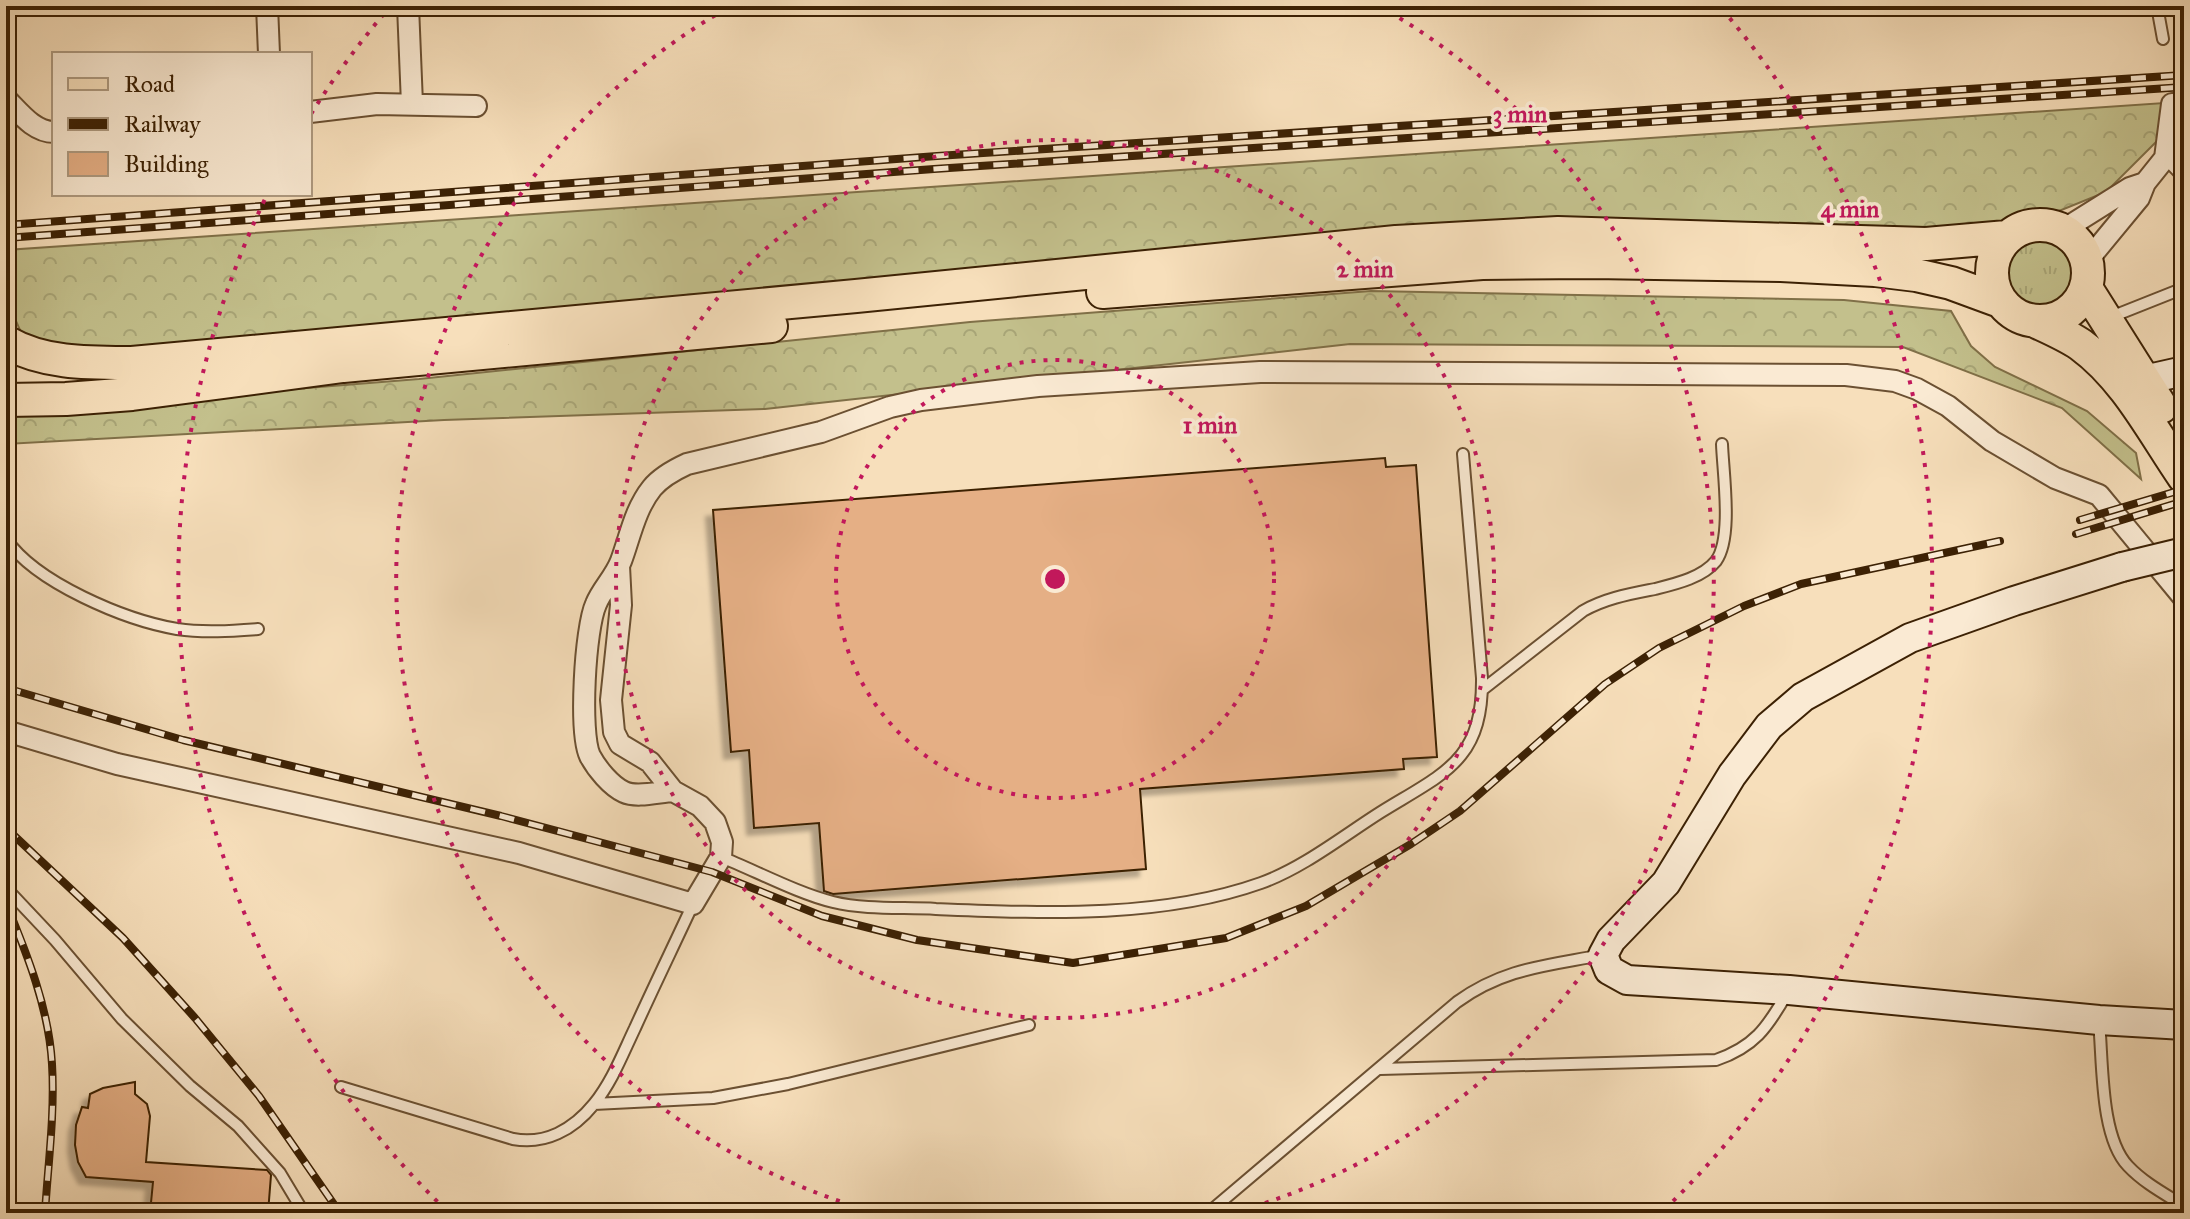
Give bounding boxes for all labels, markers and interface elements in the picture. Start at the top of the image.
legend [52,52,312,196]
text: Road [124,69,175,99]
text: 3 min [1493,99,1547,129]
text: Railway [124,109,201,139]
text: Building [124,149,209,179]
text: 4 min [1821,194,1879,224]
text: 2 min [1337,254,1393,284]
text: 1 min [1183,410,1237,440]
centre of rings [1041,565,1069,593]

